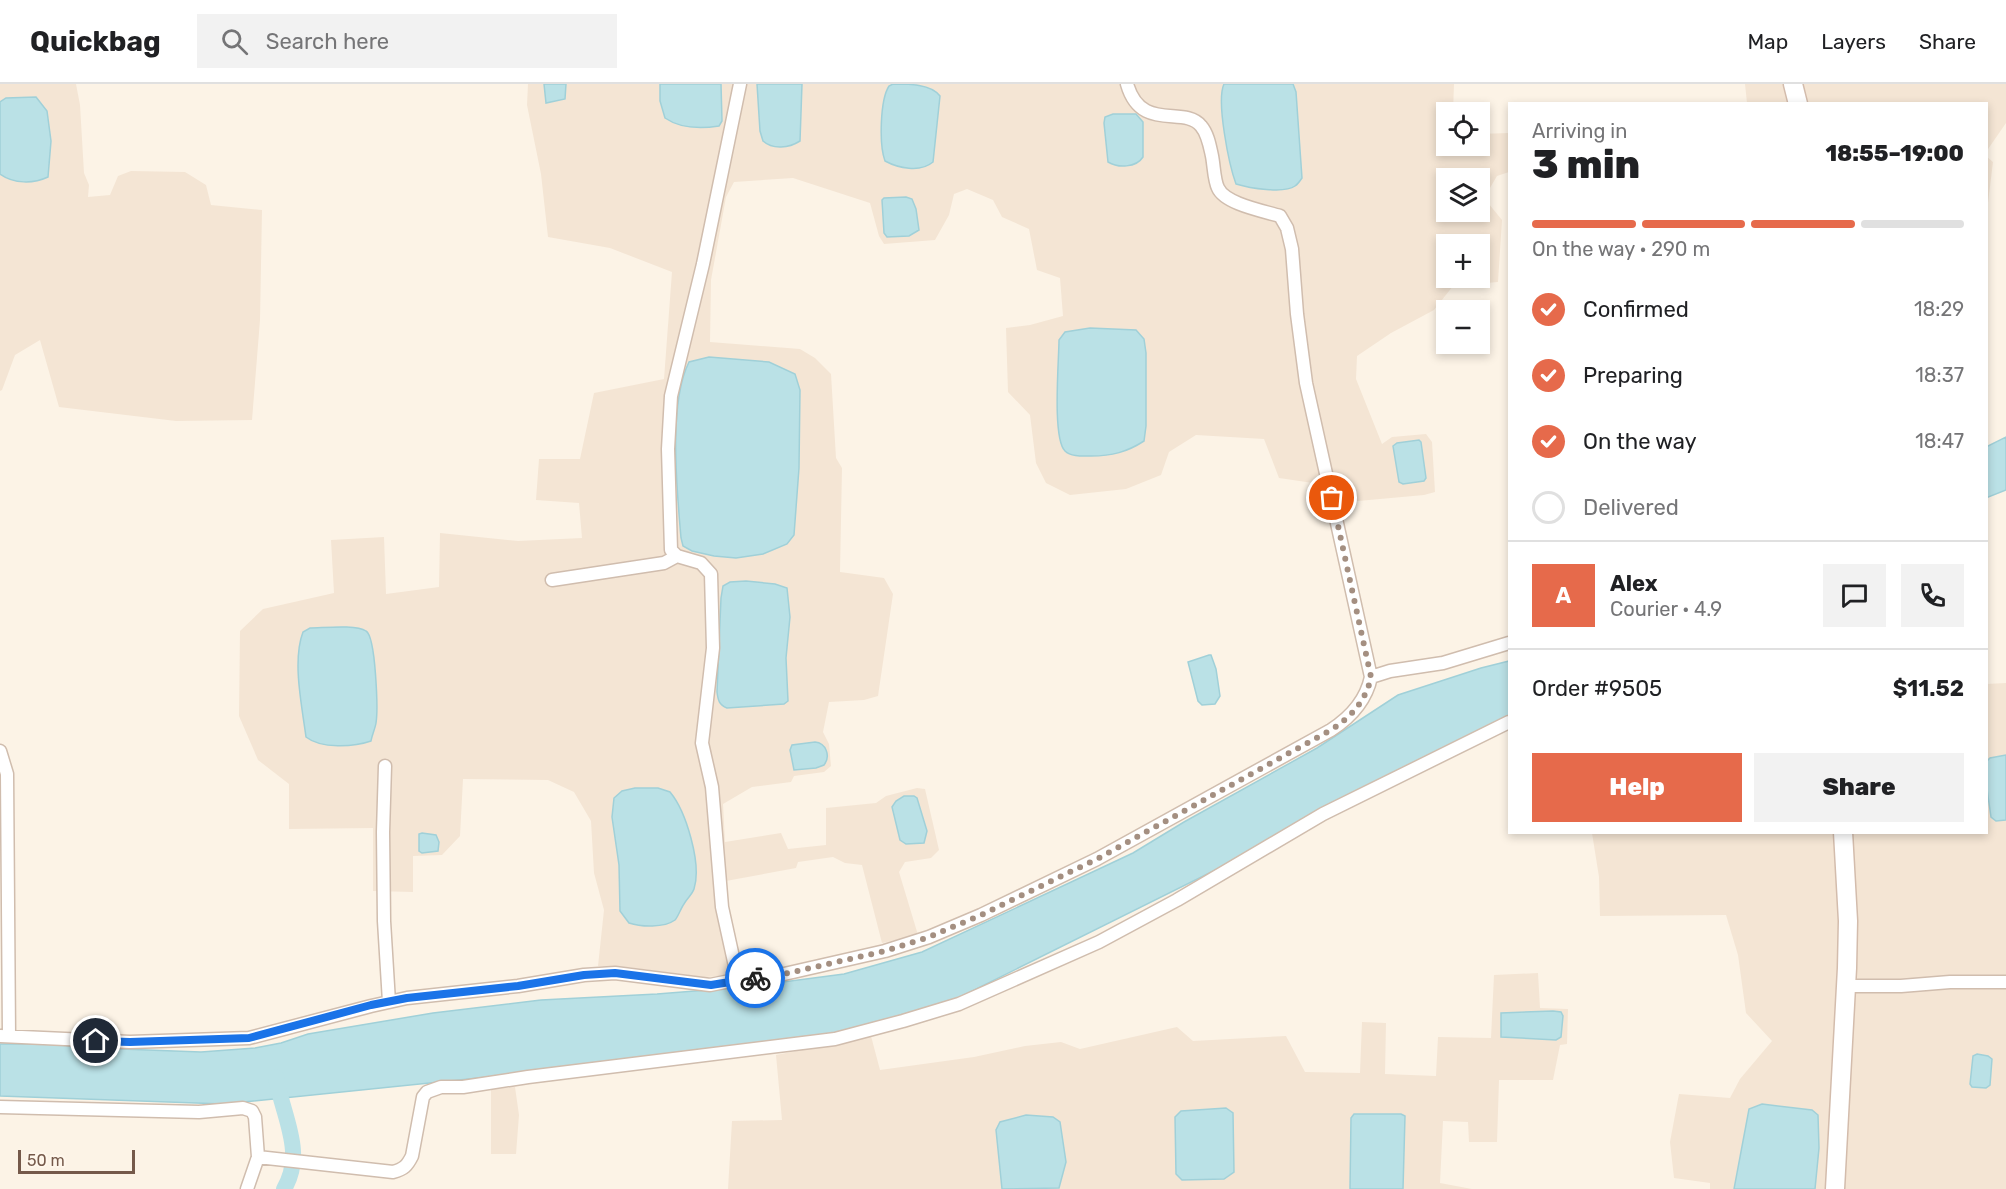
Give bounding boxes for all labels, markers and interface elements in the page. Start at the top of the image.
search box [197,14,617,68]
text: Quickbag [30,25,161,58]
icon: search [218,25,251,58]
text: Search here [266,28,389,55]
text: Map [1747,29,1788,54]
text: Layers [1821,29,1886,54]
text: Share [1919,29,1976,54]
map controls [1436,102,1490,354]
button: locate [1436,102,1490,156]
text: Arriving in [1532,119,1627,143]
text: 18:55–19:00 [1825,140,1964,167]
text: 3 min [1532,142,1640,188]
button: layers [1436,168,1490,222]
button: + [1436,234,1490,288]
text: On the way · 290 m [1532,237,1710,261]
icon: check [1532,293,1565,326]
text: Confirmed [1583,296,1689,323]
text: 18:29 [1914,297,1964,321]
button: − [1436,300,1490,354]
icon: check [1532,359,1565,392]
text: Preparing [1583,362,1683,389]
text: 18:37 [1915,363,1964,387]
icon: check [1532,425,1565,458]
text: On the way [1583,428,1697,455]
text: 18:47 [1915,429,1964,453]
pin [1306,472,1357,523]
icon: bag [1315,481,1348,514]
text: Delivered [1583,494,1679,521]
button: chat [1823,564,1886,627]
button: phone [1901,564,1964,627]
text: Alex [1610,570,1658,597]
text: A [1556,582,1571,609]
text: Courier · 4.9 [1610,597,1722,621]
text: Order #9505 [1532,675,1662,702]
text: $11.52 [1893,675,1964,702]
button: Help [1532,753,1742,822]
button: Share [1754,753,1964,822]
courier [725,948,785,1008]
icon: bike [739,962,772,995]
pin [70,1015,121,1066]
icon: home [79,1024,112,1057]
scale bar [18,1147,135,1174]
text: 50 m [27,1151,65,1170]

